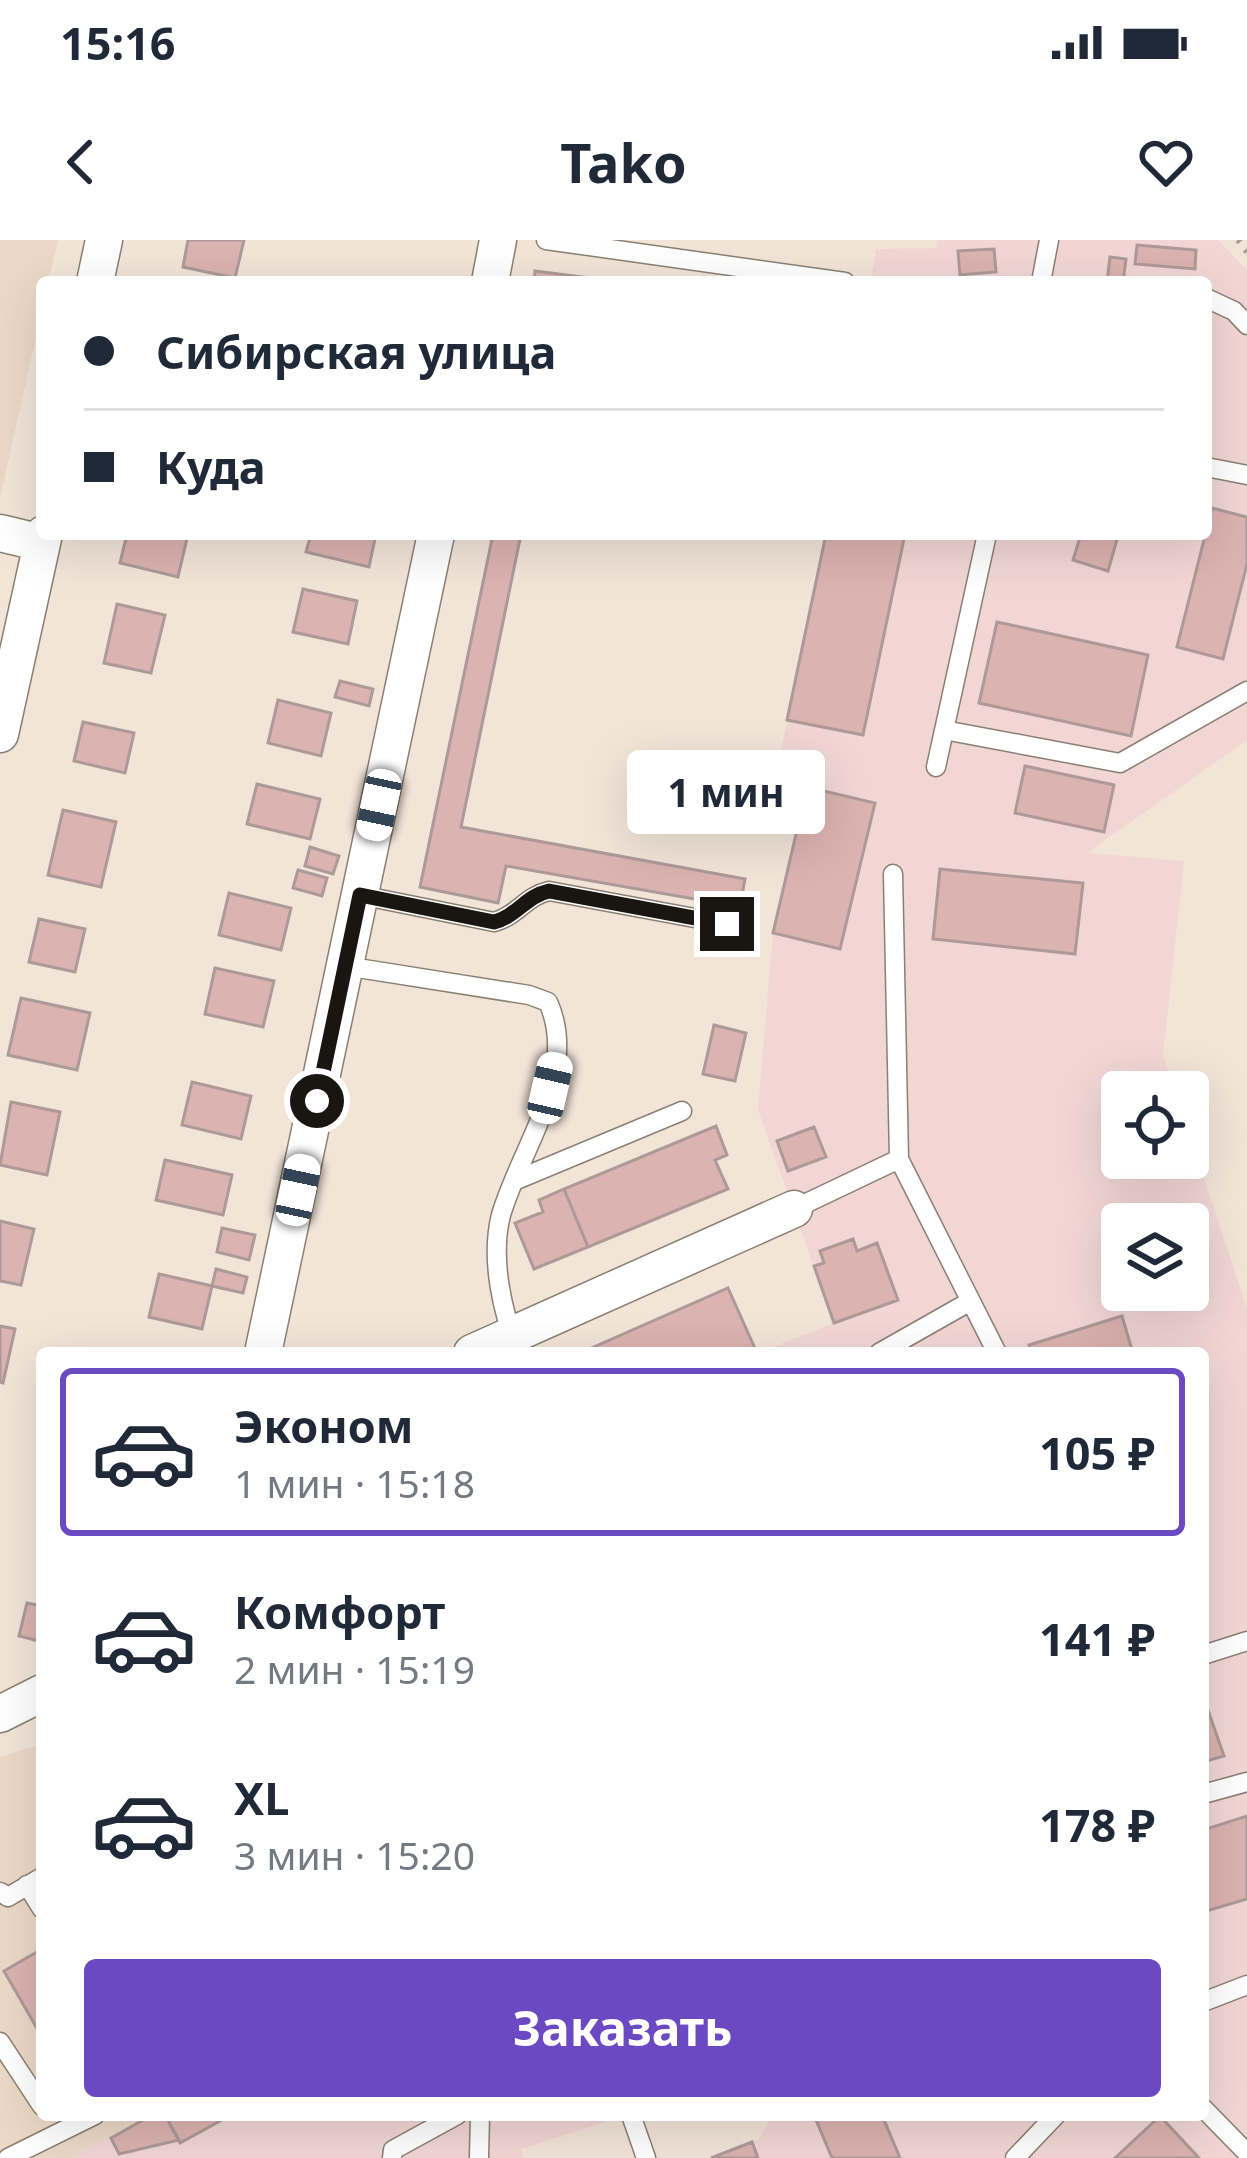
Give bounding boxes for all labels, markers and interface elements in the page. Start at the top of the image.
text: 15:16 [60,12,176,73]
text: Tako [560,125,687,199]
icon: back [48,129,114,195]
icon: heart [1133,129,1199,195]
text: Сибирская улица [156,321,556,382]
text: Куда [156,436,266,497]
callout: 1 мин [628,750,826,834]
text: 1 мин [668,765,784,818]
car [354,766,404,844]
route end [700,897,754,951]
car [524,1049,576,1127]
map controls [1101,1071,1209,1311]
button: locate [1101,1071,1209,1179]
route start [290,1074,344,1128]
car [273,1151,323,1229]
button: layers [1101,1203,1209,1311]
text: Эконом [234,1395,413,1456]
icon: car [90,1398,198,1506]
text: 105 ₽ [1039,1422,1155,1483]
text: 1 мин · 15:18 [234,1456,475,1509]
text: Комфорт [234,1581,445,1642]
icon: car [90,1584,198,1692]
text: 141 ₽ [1039,1608,1155,1669]
text: 2 мин · 15:19 [234,1642,475,1695]
text: XL [234,1767,289,1828]
icon: car [90,1770,198,1878]
text: 178 ₽ [1039,1794,1155,1855]
text: 3 мин · 15:20 [234,1828,475,1881]
button: Заказать [84,1959,1161,2097]

